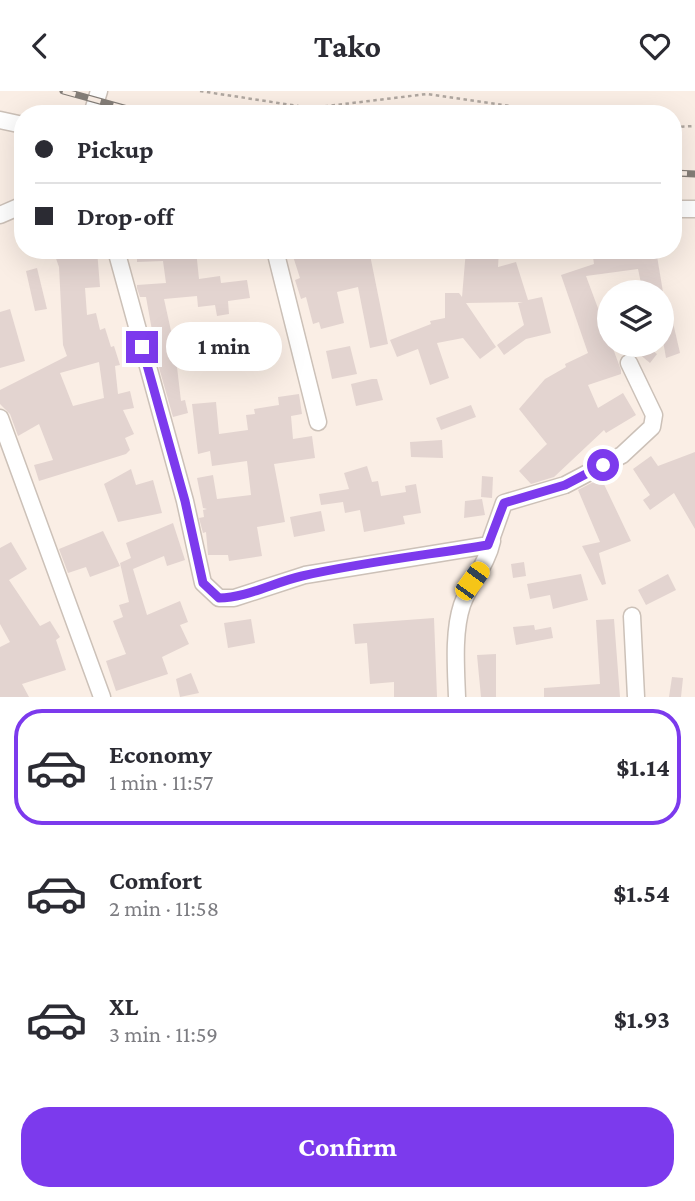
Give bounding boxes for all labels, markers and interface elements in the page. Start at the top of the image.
icon: back [21,27,59,65]
icon: heart [636,27,674,65]
text: Tako [314,28,381,64]
text: Pickup [77,135,154,164]
text: Drop-off [77,202,174,231]
map controls [597,280,674,357]
button: layers [597,280,674,357]
callout: 1 min [166,323,282,371]
route end [126,331,158,363]
text: 1 min [198,333,250,359]
route start [587,449,619,481]
car [452,558,493,604]
icon: car [25,736,88,799]
text: Economy [109,740,212,769]
text: $1.14 [616,753,670,782]
text: 1 min · 11:57 [109,769,213,795]
icon: car [25,862,88,925]
text: Comfort [109,866,202,895]
text: $1.54 [613,879,670,908]
text: 2 min · 11:58 [109,895,219,921]
icon: car [25,988,88,1051]
text: XL [109,992,138,1021]
text: $1.93 [614,1005,670,1034]
text: 3 min · 11:59 [109,1021,218,1047]
button: Confirm [21,1107,674,1187]

